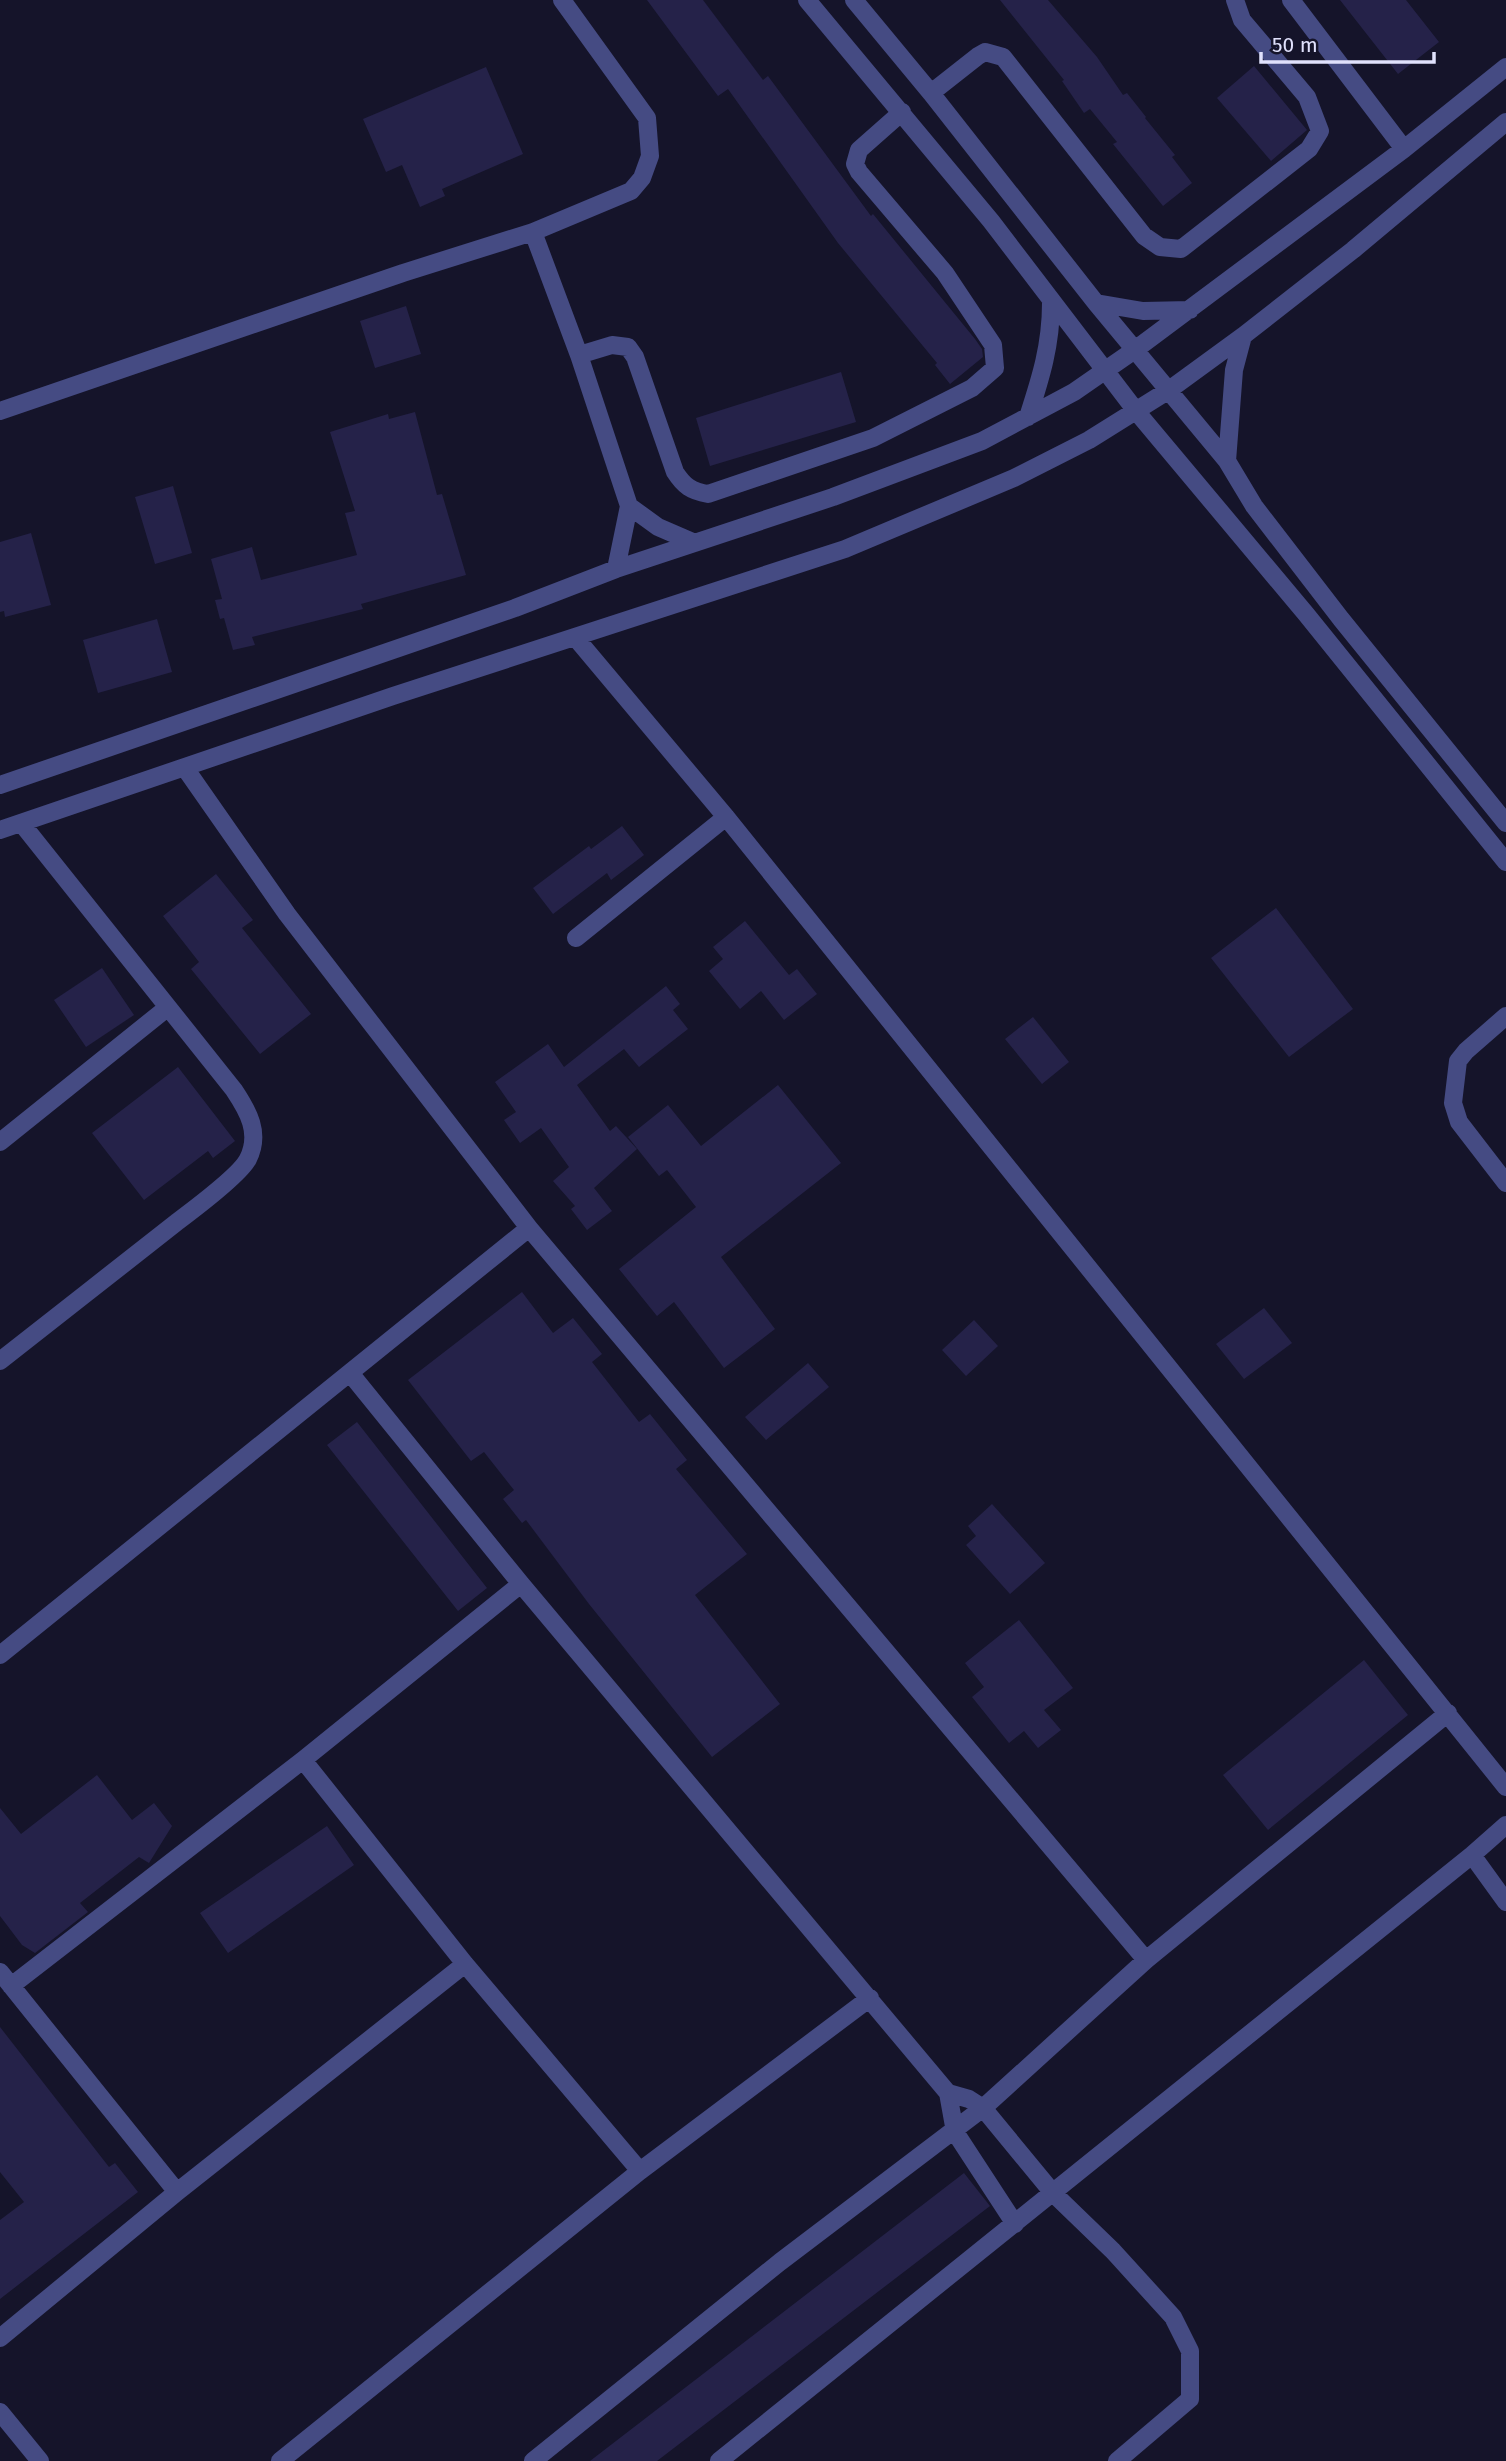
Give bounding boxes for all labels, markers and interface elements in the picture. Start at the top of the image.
scale bar [1261,21,1434,65]
text: 50 m [1272,32,1318,58]

